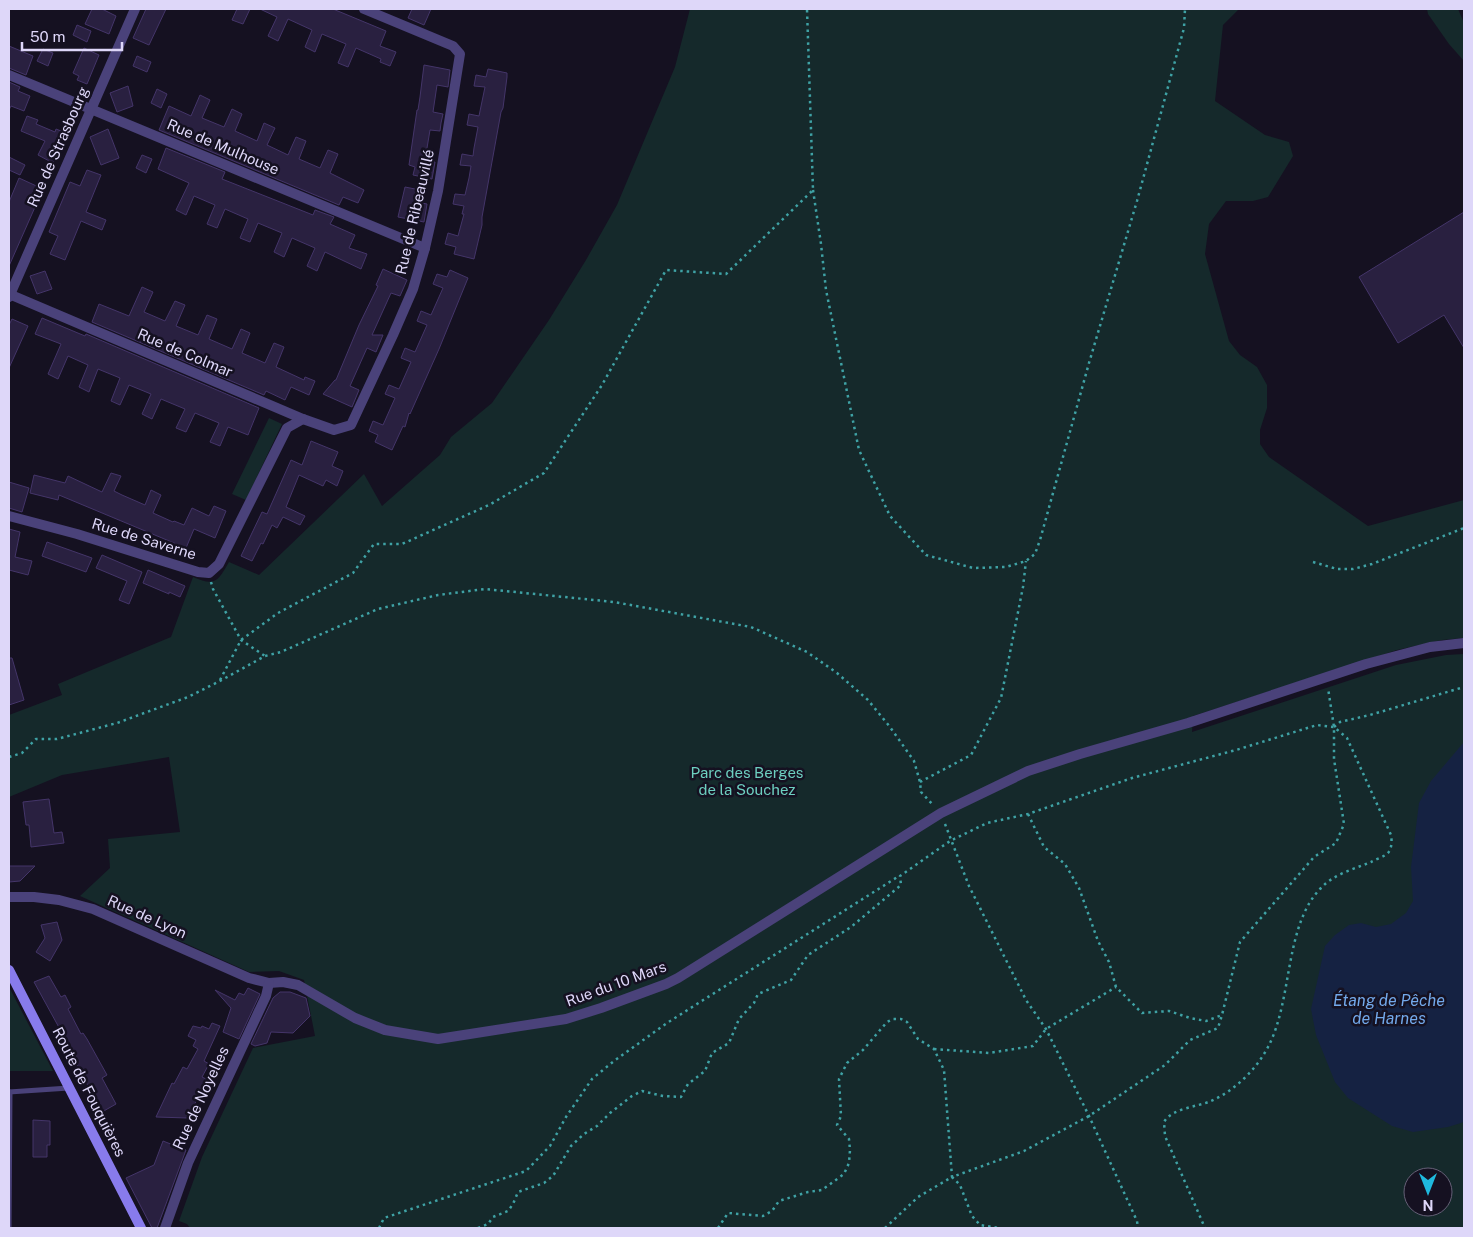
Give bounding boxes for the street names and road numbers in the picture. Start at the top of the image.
street label: Rue de Strasbourg [23,84,92,210]
street label: Rue de Mulhouse [165,115,282,178]
street label: Rue de Ribeauvillé [392,148,437,276]
street label: Rue de Colmar [135,325,236,380]
street label: Rue de Saverne [90,515,199,563]
street label: Rue de Lyon [105,892,189,942]
street label: Rue du 10 Mars [563,957,668,1010]
street label: Route de Fouquières [49,1024,130,1159]
street label: Rue de Noyelles [169,1043,232,1152]

